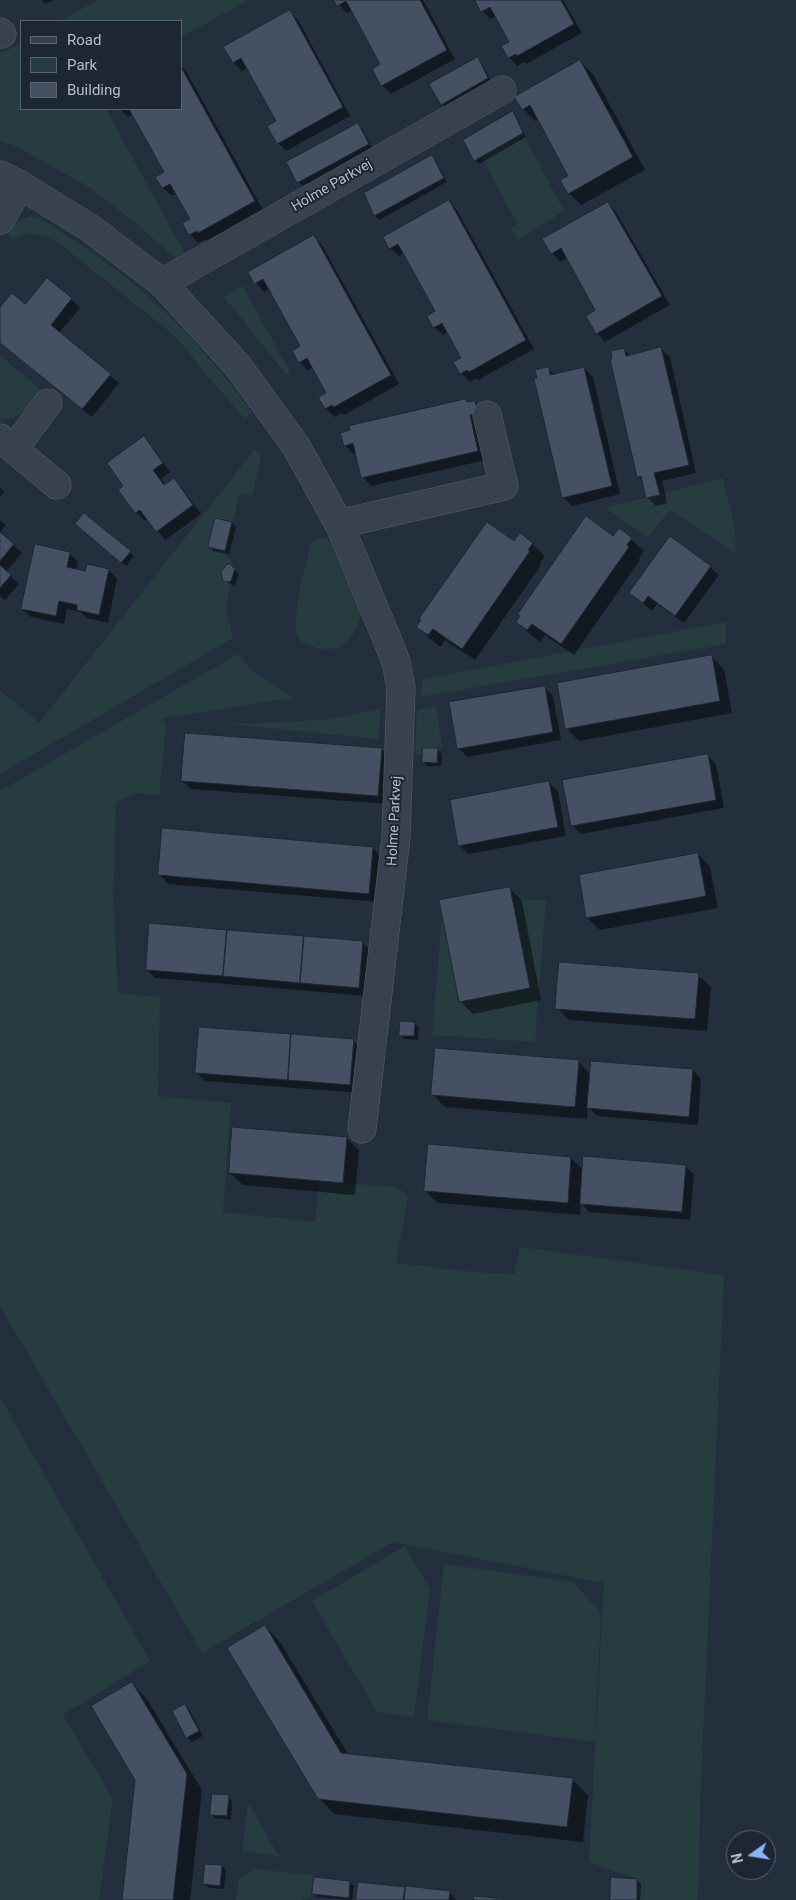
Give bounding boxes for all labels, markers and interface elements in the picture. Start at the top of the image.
legend [20,20,182,110]
text: Road [67,31,101,49]
text: Park [67,56,97,74]
text: Building [67,81,121,99]
street label: Holme Parkvej [289,156,375,216]
street label: Holme Parkvej [384,776,406,866]
north arrow [726,1830,776,1880]
text: N [728,1852,746,1865]

